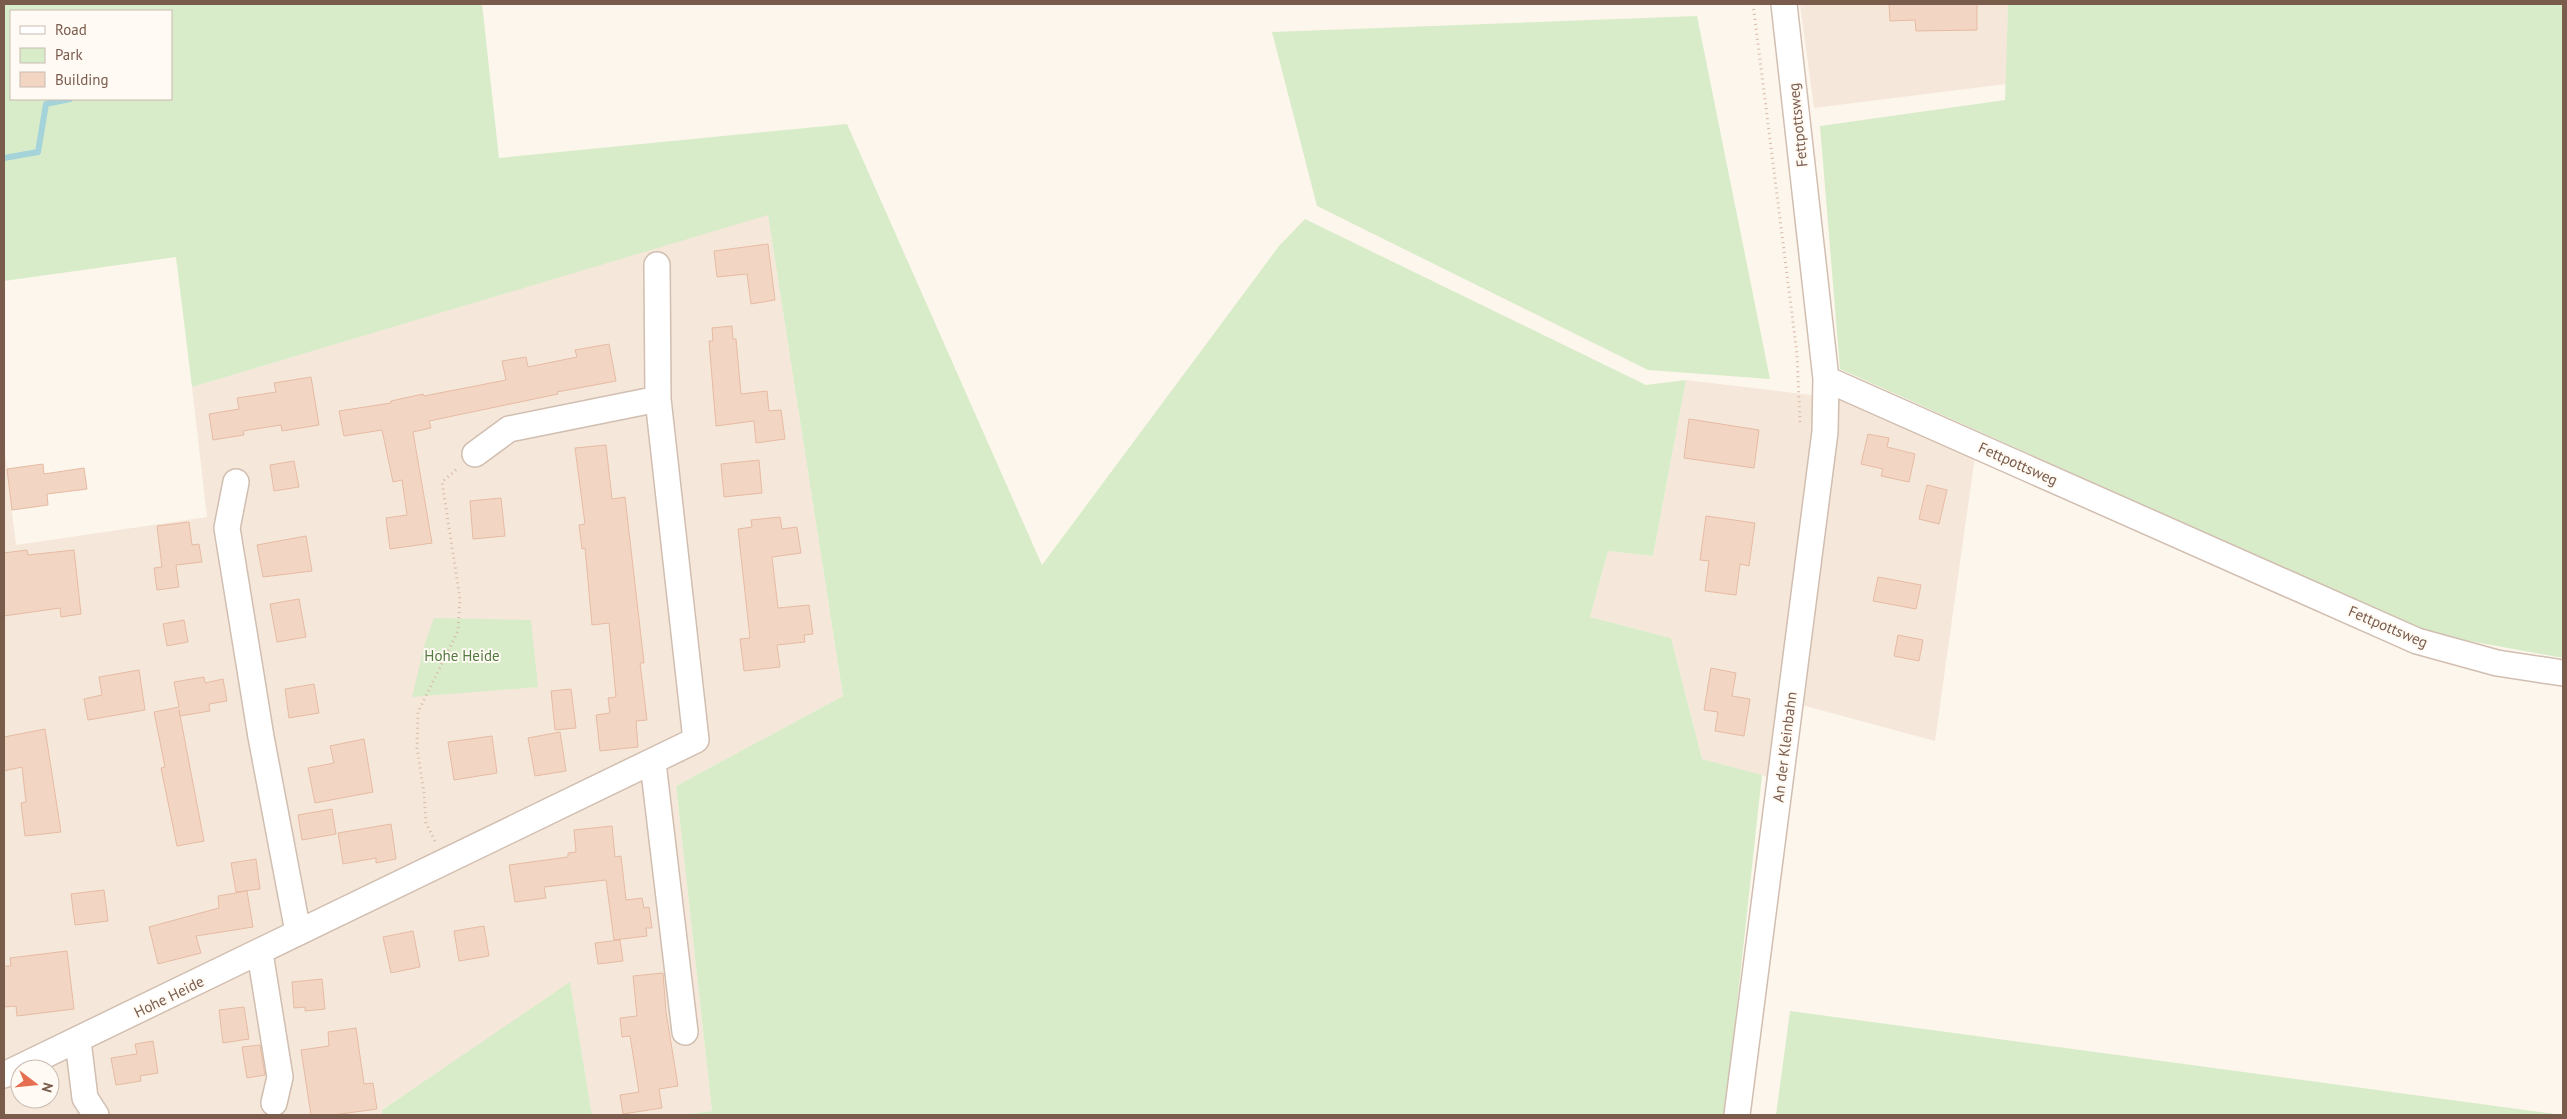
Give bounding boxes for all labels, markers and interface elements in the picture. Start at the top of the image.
legend [10,10,172,100]
text: Road [55,20,87,39]
text: Park [55,45,83,64]
text: Building [55,70,109,89]
street label: Fettpottsweg [1784,82,1811,168]
street label: Fettpottsweg [1976,438,2061,489]
street label: Fettpottsweg [2346,601,2431,652]
park label: Hohe Heide [424,646,500,665]
street label: An der Kleinbahn [1768,691,1801,803]
street label: Hohe Heide [131,971,207,1022]
north arrow [10,1059,60,1109]
text: N [38,1081,57,1094]

